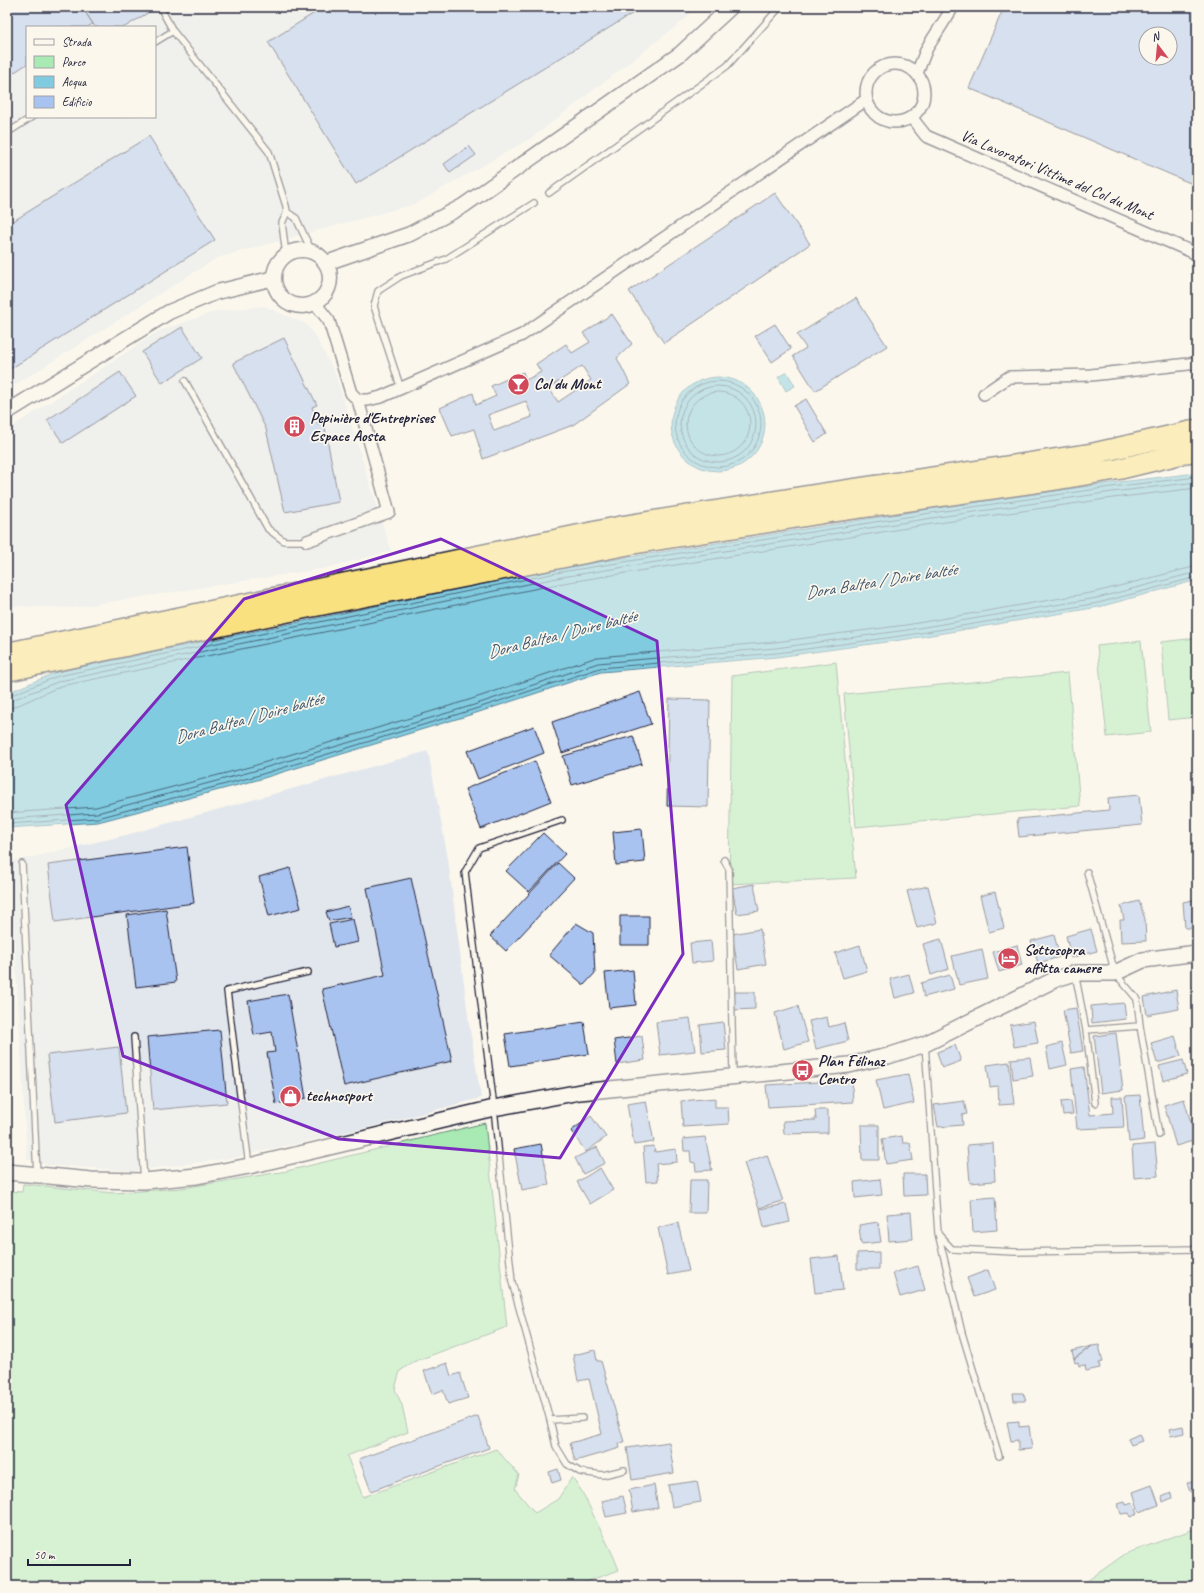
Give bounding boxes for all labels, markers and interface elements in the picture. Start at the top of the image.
legend [26,26,156,118]
north arrow [1138,26,1178,66]
text: N [1150,28,1163,44]
text: Strada [62,34,92,50]
text: Parco [62,54,87,70]
text: Acqua [62,74,87,90]
text: Edificio [62,94,92,110]
street label: Via Lavoratori Vittime del Col du Mont [958,125,1158,225]
bar icon: Col du Mont [505,371,531,397]
place label: Col du Mont [534,374,602,394]
place label: Pepinière d'Entreprises Espace Aosta [310,408,436,446]
building icon: Pepinière d'Entreprises Espace Aosta [282,414,308,440]
water label: Dora Baltea / Doire baltée [804,558,960,603]
water label: Dora Baltea / Doire baltée [485,605,641,663]
water label: Dora Baltea / Doire baltée [173,687,328,748]
place label: Sottosopra affitta camere [1024,940,1103,978]
hotel icon: Sottosopra affitta camere [995,946,1021,972]
place label: Plan Félinaz Centro [818,1051,887,1089]
bus stop icon: Plan Félinaz Centro [789,1057,815,1083]
shop icon: technosport [277,1083,303,1109]
place label: technosport [306,1086,373,1106]
scale bar [28,1541,130,1567]
text: 50 m [34,1547,56,1563]

